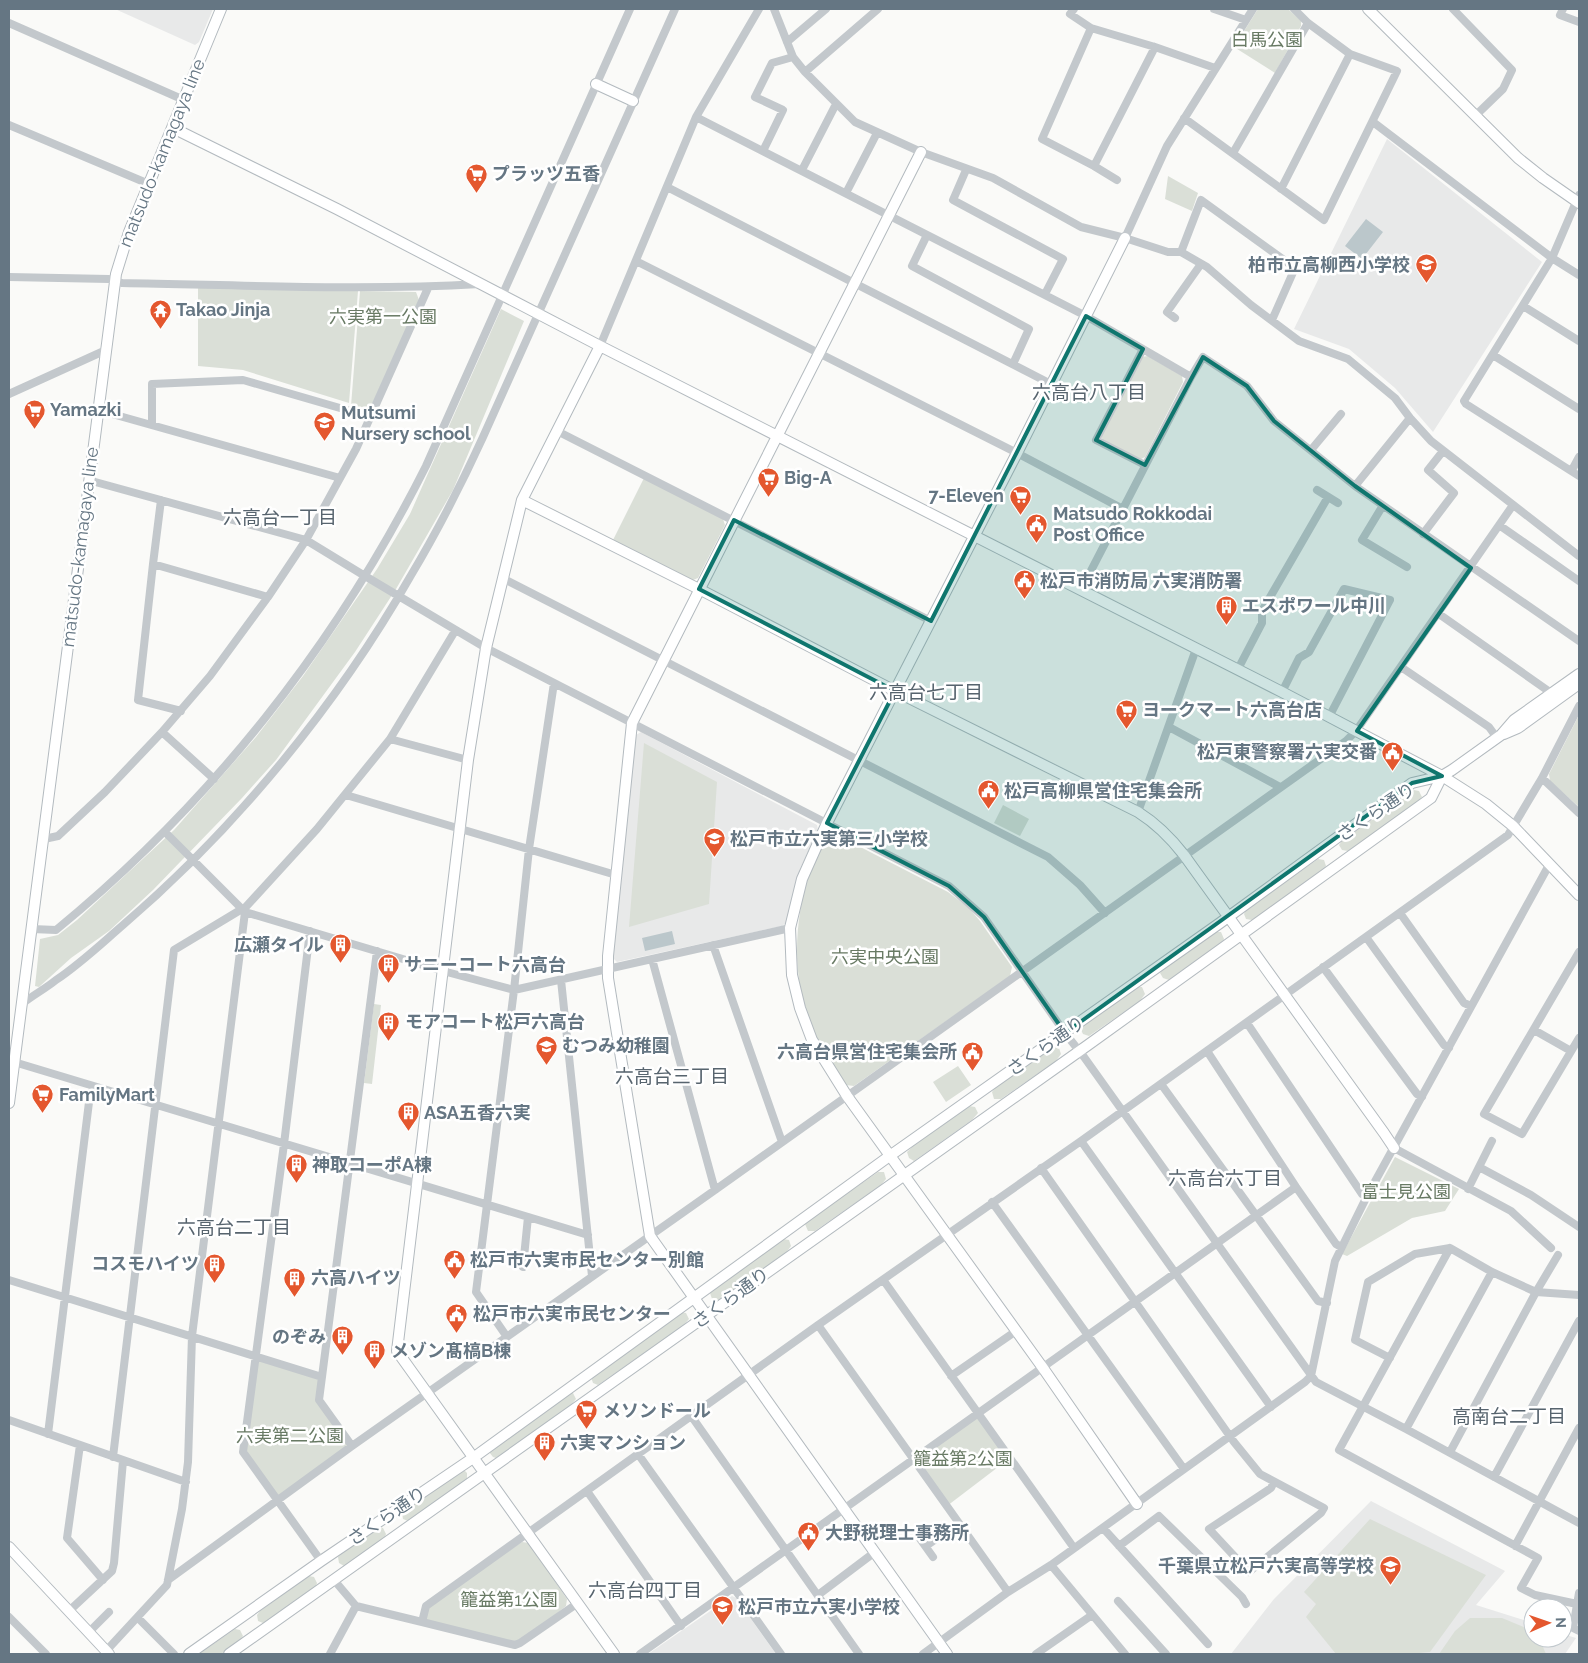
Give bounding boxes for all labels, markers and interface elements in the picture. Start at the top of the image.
park label: 白馬公園 [1231,29,1303,50]
street label: matsudo-kamagaya line [114,55,209,250]
supermarket icon: プラッツ五香 [464,162,488,193]
place label: プラッツ五香 [492,163,600,184]
school or university icon: 柏市立高柳西小学校 [1414,253,1438,284]
place label: 柏市立高柳西小学校 [1248,254,1410,275]
temple icon: Takao Jinja [148,298,172,329]
place label: Takao Jinja [176,299,270,320]
park label: 六実第一公園 [329,306,437,327]
district label: 六高台八丁目 [1032,381,1146,403]
supermarket icon: Yamazki [22,398,46,429]
place label: Yamazki [50,399,121,420]
place label: Mutsumi Nursery school [341,402,471,444]
school or university icon: Mutsumi Nursery school [313,411,337,442]
street label: matsudo-kamagaya line [57,445,102,648]
supermarket icon: Big-A [756,466,780,497]
place label: Big-A [784,467,833,488]
supermarket icon: 7-Eleven [1008,484,1032,515]
place label: 7-Eleven [928,485,1004,506]
place label: Matsudo Rokkodai Post Office [1053,503,1212,545]
district label: 六高台一丁目 [223,506,337,528]
public building icon: Matsudo Rokkodai Post Office [1025,512,1049,543]
public building icon: 松戸市消防局 六実消防署 [1012,569,1036,600]
place label: 松戸市消防局 六実消防署 [1040,570,1242,591]
building icon: エスポワール中川 [1214,594,1238,625]
place label: エスポワール中川 [1242,595,1386,616]
district label: 六高台七丁目 [869,681,983,703]
supermarket icon: ヨークマート六高台店 [1114,698,1138,729]
place label: ヨークマート六高台店 [1142,699,1322,720]
public building icon: 松戸東警察署六実交番 [1381,740,1405,771]
place label: 松戸東警察署六実交番 [1197,741,1377,762]
street label: さくら通り [1333,778,1419,845]
public building icon: 松戸高柳県営住宅集会所 [976,779,1000,810]
place label: 松戸高柳県営住宅集会所 [1004,780,1202,801]
school or university icon: 松戸市立六実第三小学校 [702,827,726,858]
place label: 松戸市立六実第三小学校 [730,828,928,849]
building icon: 広瀬タイル [328,933,352,964]
place label: 広瀬タイル [234,934,324,955]
park label: 六実中央公園 [831,946,939,967]
building icon: サニーコート六高台 [376,953,400,984]
place label: サニーコート六高台 [404,954,566,975]
building icon: モアコート松戸六高台 [377,1010,401,1041]
place label: モアコート松戸六高台 [405,1011,585,1032]
street label: さくら通り [1003,1011,1089,1080]
school or university icon: むつみ幼稚園 [534,1034,558,1065]
place label: むつみ幼稚園 [562,1035,670,1056]
public building icon: 六高台県営住宅集会所 [961,1040,985,1071]
place label: 六高台県営住宅集会所 [777,1041,957,1062]
district label: 六高台三丁目 [615,1065,729,1087]
supermarket icon: FamilyMart [31,1083,55,1114]
place label: FamilyMart [59,1084,155,1105]
building icon: ASA五香六実 [396,1101,420,1132]
place label: ASA五香六実 [424,1102,531,1123]
building icon: 神取コーポA棟 [284,1153,308,1184]
place label: 神取コーポA棟 [312,1154,432,1175]
district label: 六高台六丁目 [1168,1167,1282,1189]
park label: 富士見公園 [1361,1181,1451,1202]
district label: 六高台二丁目 [177,1216,291,1238]
public building icon: 松戸市六実市民センター別館 [442,1248,466,1279]
place label: 松戸市六実市民センター別館 [470,1249,704,1270]
building icon: コスモハイツ [203,1252,227,1283]
place label: コスモハイツ [91,1253,199,1274]
street label: さくら通り [688,1263,773,1333]
building icon: 六高ハイツ [283,1266,307,1297]
place label: 六高ハイツ [311,1267,401,1288]
public building icon: 松戸市六実市民センター [445,1302,469,1333]
place label: 松戸市六実市民センター [473,1303,671,1324]
building icon: のぞみ [330,1325,354,1356]
place label: のぞみ [272,1326,326,1347]
building icon: メゾン髙槁B棟 [363,1339,387,1370]
place label: メゾン髙槁B棟 [391,1340,511,1361]
supermarket icon: メソンドール [575,1399,599,1430]
place label: メソンドール [603,1400,711,1421]
district label: 高南台二丁目 [1452,1405,1566,1427]
park label: 六実第二公園 [236,1425,344,1446]
building icon: 六実マンション [532,1431,556,1462]
place label: 六実マンション [560,1432,686,1453]
park label: 籠益第2公園 [913,1448,1013,1469]
street label: さくら通り [344,1482,430,1549]
public building icon: 大野税理士事務所 [797,1521,821,1552]
place label: 大野税理士事務所 [825,1522,969,1543]
school or university icon: 千葉県立松戸六実高等学校 [1378,1554,1402,1585]
place label: 千葉県立松戸六実高等学校 [1158,1555,1374,1576]
district label: 六高台四丁目 [588,1579,702,1601]
park label: 籠益第1公園 [460,1589,558,1610]
school or university icon: 松戸市立六実小学校 [710,1595,734,1626]
place label: 松戸市立六実小学校 [738,1596,900,1617]
north arrow [1523,1598,1573,1648]
text: N [1553,1617,1569,1628]

